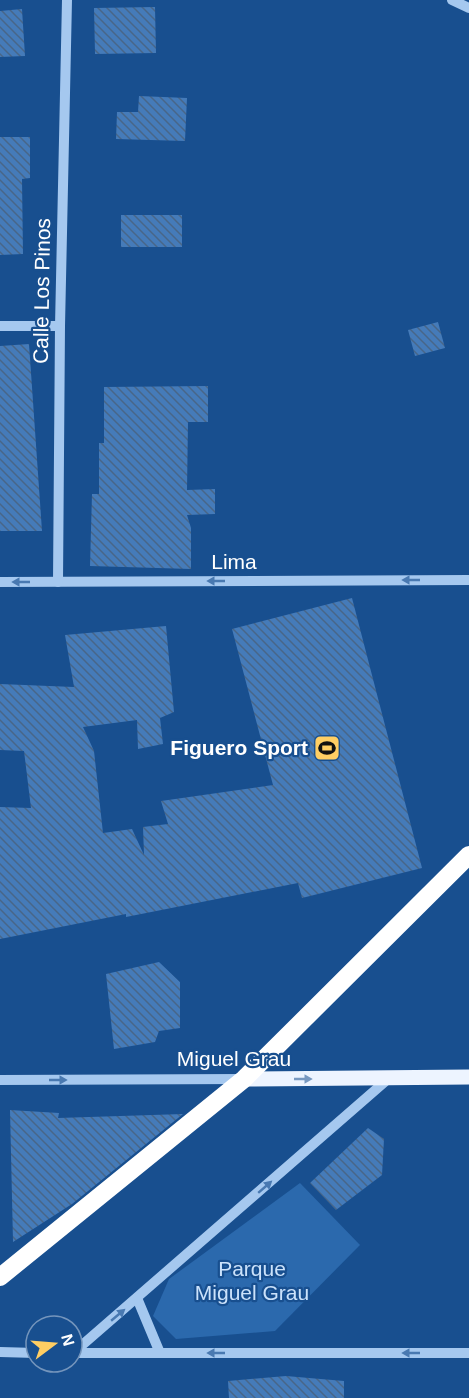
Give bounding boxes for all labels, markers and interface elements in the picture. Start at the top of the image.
street label: Calle Los Pinos [29,218,54,364]
street label: Lima [211,550,257,573]
one-way arrow [401,575,420,585]
one-way arrow [206,576,225,586]
one-way arrow [11,577,30,587]
sports icon: Figuero Sport [312,733,342,763]
place label: Figuero Sport [170,736,308,759]
street label: Miguel Grau [177,1047,291,1070]
one-way arrow [293,1074,312,1084]
one-way arrow [49,1075,68,1085]
one-way arrow [257,1181,272,1194]
park label: Parque Miguel Grau [195,1257,309,1304]
one-way arrow [110,1309,125,1322]
north arrow [24,1314,84,1374]
text: N [58,1332,78,1348]
one-way arrow [206,1348,225,1358]
one-way arrow [401,1348,420,1358]

